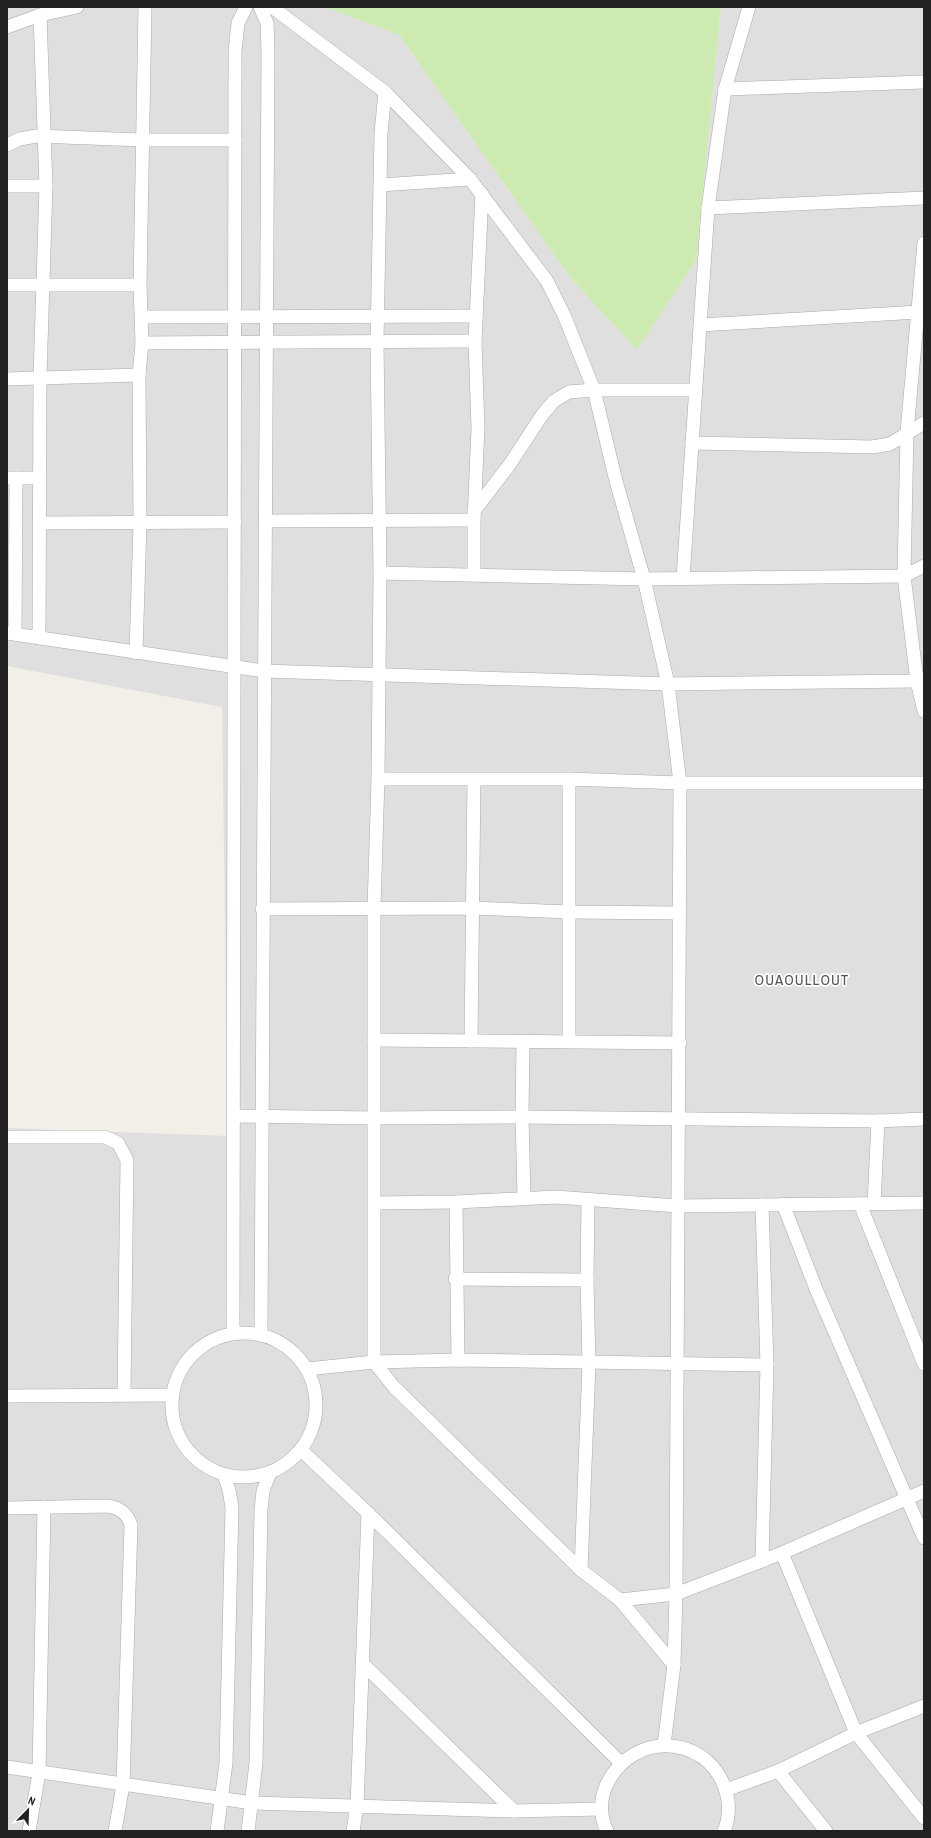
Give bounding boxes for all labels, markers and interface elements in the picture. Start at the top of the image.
district label: OUAOULLOUT [755,969,849,990]
north arrow [8,1790,48,1830]
text: N [26,1793,38,1809]

